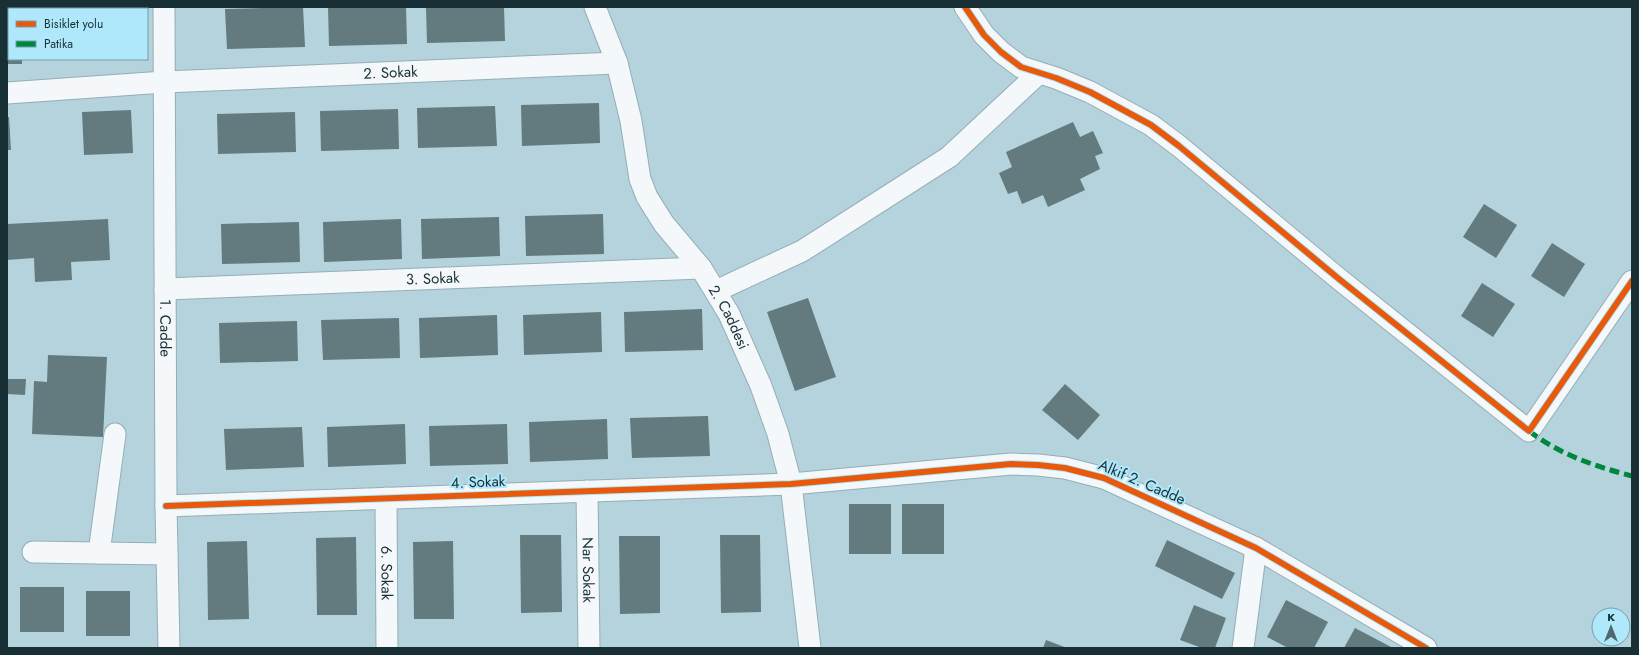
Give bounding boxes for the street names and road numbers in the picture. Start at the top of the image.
street label: 2. Sokak [363,60,418,85]
street label: 3. Sokak [405,266,461,291]
street label: 2. Caddesi [703,281,754,353]
street label: 1. Cadde [154,299,176,357]
street label: Alkif 2. Cadde [1095,454,1189,510]
street label: 4. Sokak [450,470,506,494]
street label: Nar Sokak [577,537,599,603]
street label: 6. Sokak [375,546,398,601]

